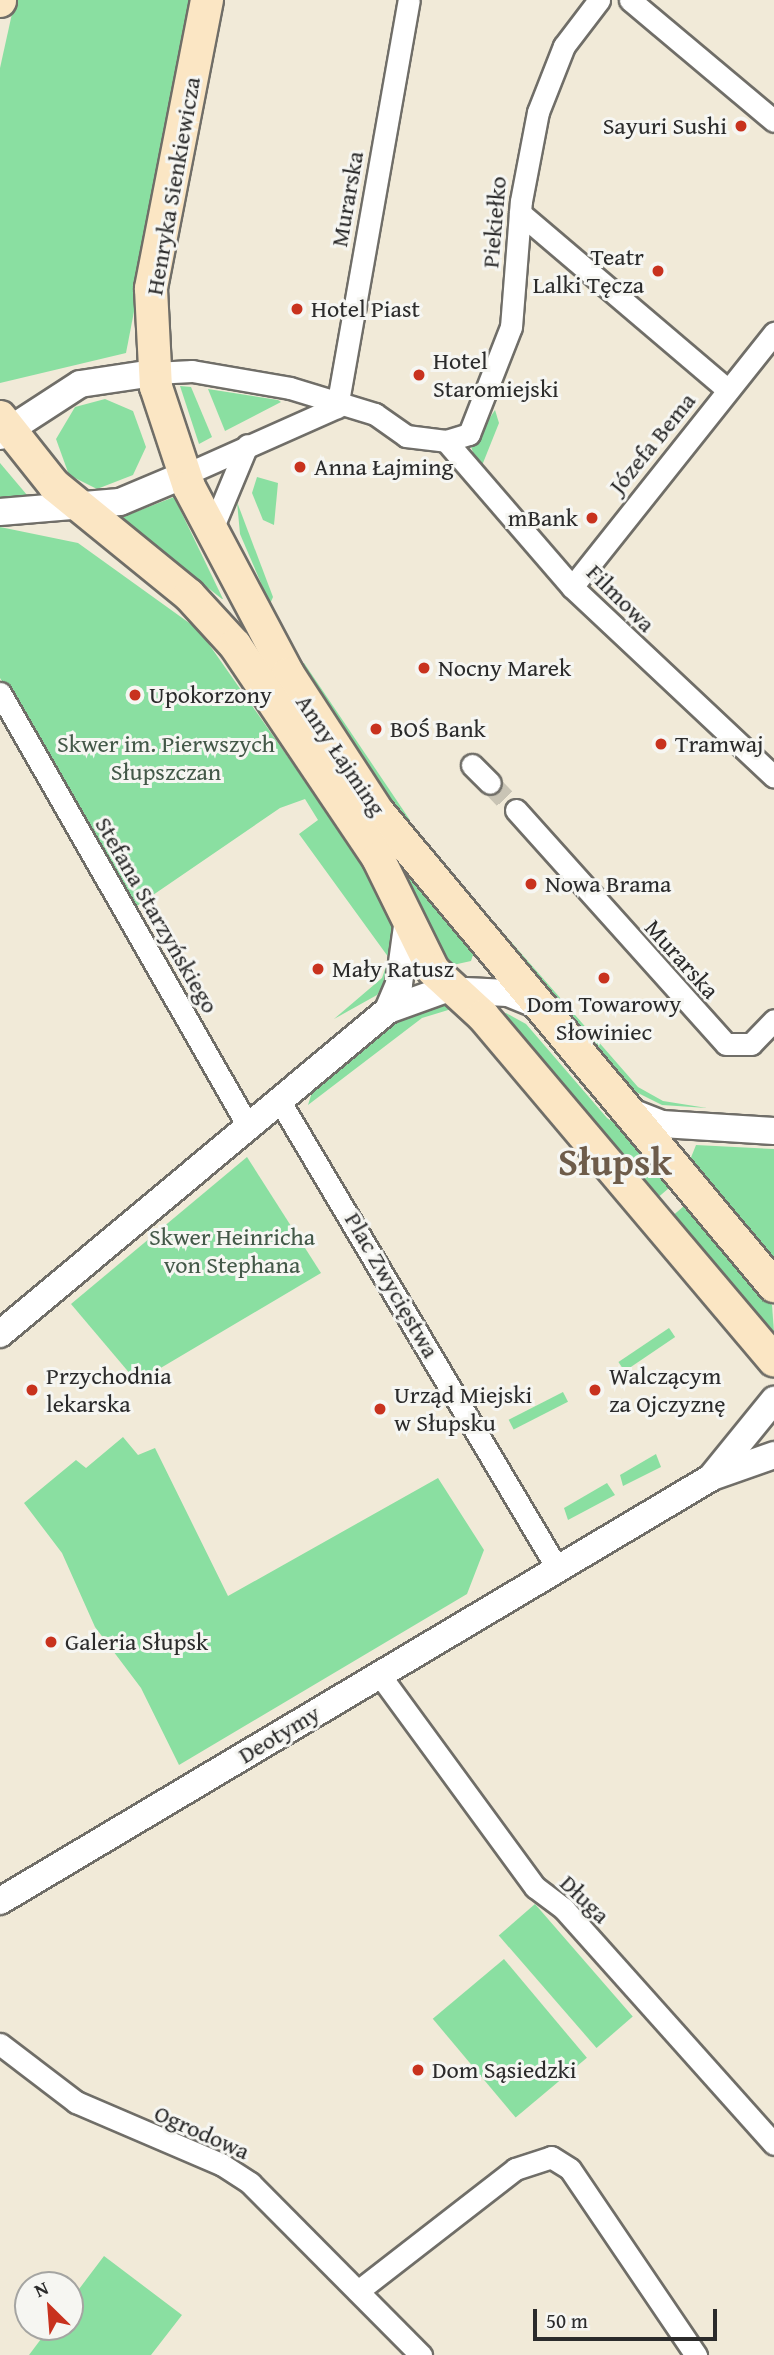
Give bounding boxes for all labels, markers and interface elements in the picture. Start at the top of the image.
street label: Henryka Sienkiewicza [140,75,206,297]
place label: Sayuri Sushi [603,112,727,140]
marker: Sayuri Sushi [733,118,749,134]
street label: Murarska [324,149,370,249]
street label: Piekiełko [476,175,512,269]
place label: Teatr Lalki Tęcza [533,243,644,299]
marker: Teatr Lalki Tęcza [650,263,666,279]
place label: Hotel Piast [311,295,420,323]
marker: Hotel Piast [289,301,305,317]
place label: Hotel Staromiejski [433,347,559,403]
marker: Hotel Staromiejski [411,367,427,383]
street label: Józefa Bema [603,387,701,499]
place label: Anna Łajming [314,453,453,481]
marker: Anna Łajming [292,459,308,475]
place label: mBank [508,504,578,532]
marker: mBank [584,510,600,526]
street label: Filmowa [581,558,661,638]
place label: Nocny Marek [438,654,571,682]
marker: Nocny Marek [416,660,432,676]
place label: Upokorzony [149,681,272,709]
marker: Upokorzony [127,687,143,703]
street label: Anny Łajming [290,689,392,821]
place label: BOŚ Bank [390,715,486,743]
marker: BOŚ Bank [368,721,384,737]
park label: Skwer im. Pierwszych Słupszczan [57,730,275,786]
place label: Tramwaj [675,730,764,758]
marker: Tramwaj [653,736,669,752]
street label: Stefana Starzyńskiego [89,812,225,1018]
place label: Nowa Brama [545,870,671,898]
marker: Nowa Brama [523,876,539,892]
street label: Murarska [639,913,725,1005]
place label: Mały Ratusz [332,955,454,983]
marker: Mały Ratusz [310,961,326,977]
marker: Dom Towarowy Słowiniec [596,970,612,986]
place label: Dom Towarowy Słowiniec [527,990,681,1046]
district label: Słupsk [558,1139,672,1185]
street label: Plac Zwycięstwa [339,1207,445,1363]
park label: Skwer Heinricha von Stephana [149,1223,315,1279]
place label: Przychodnia lekarska [46,1362,172,1418]
place label: Walczącym za Ojczyznę [609,1362,725,1418]
place label: Urząd Miejski w Słupsku [394,1381,532,1437]
marker: Przychodnia lekarska [24,1382,40,1398]
marker: Walczącym za Ojczyznę [587,1382,603,1398]
marker: Urząd Miejski w Słupsku [372,1401,388,1417]
place label: Galeria Słupsk [65,1628,208,1656]
marker: Galeria Słupsk [43,1634,59,1650]
street label: Deotymy [233,1698,325,1770]
street label: Długa [554,1869,616,1929]
place label: Dom Sąsiedzki [432,2056,577,2084]
marker: Dom Sąsiedzki [410,2062,426,2078]
street label: Ogrodowa [150,2098,254,2166]
north arrow [14,2271,84,2341]
text: N [29,2273,53,2304]
scale bar [536,2296,720,2340]
text: 50 m [546,2305,588,2336]

